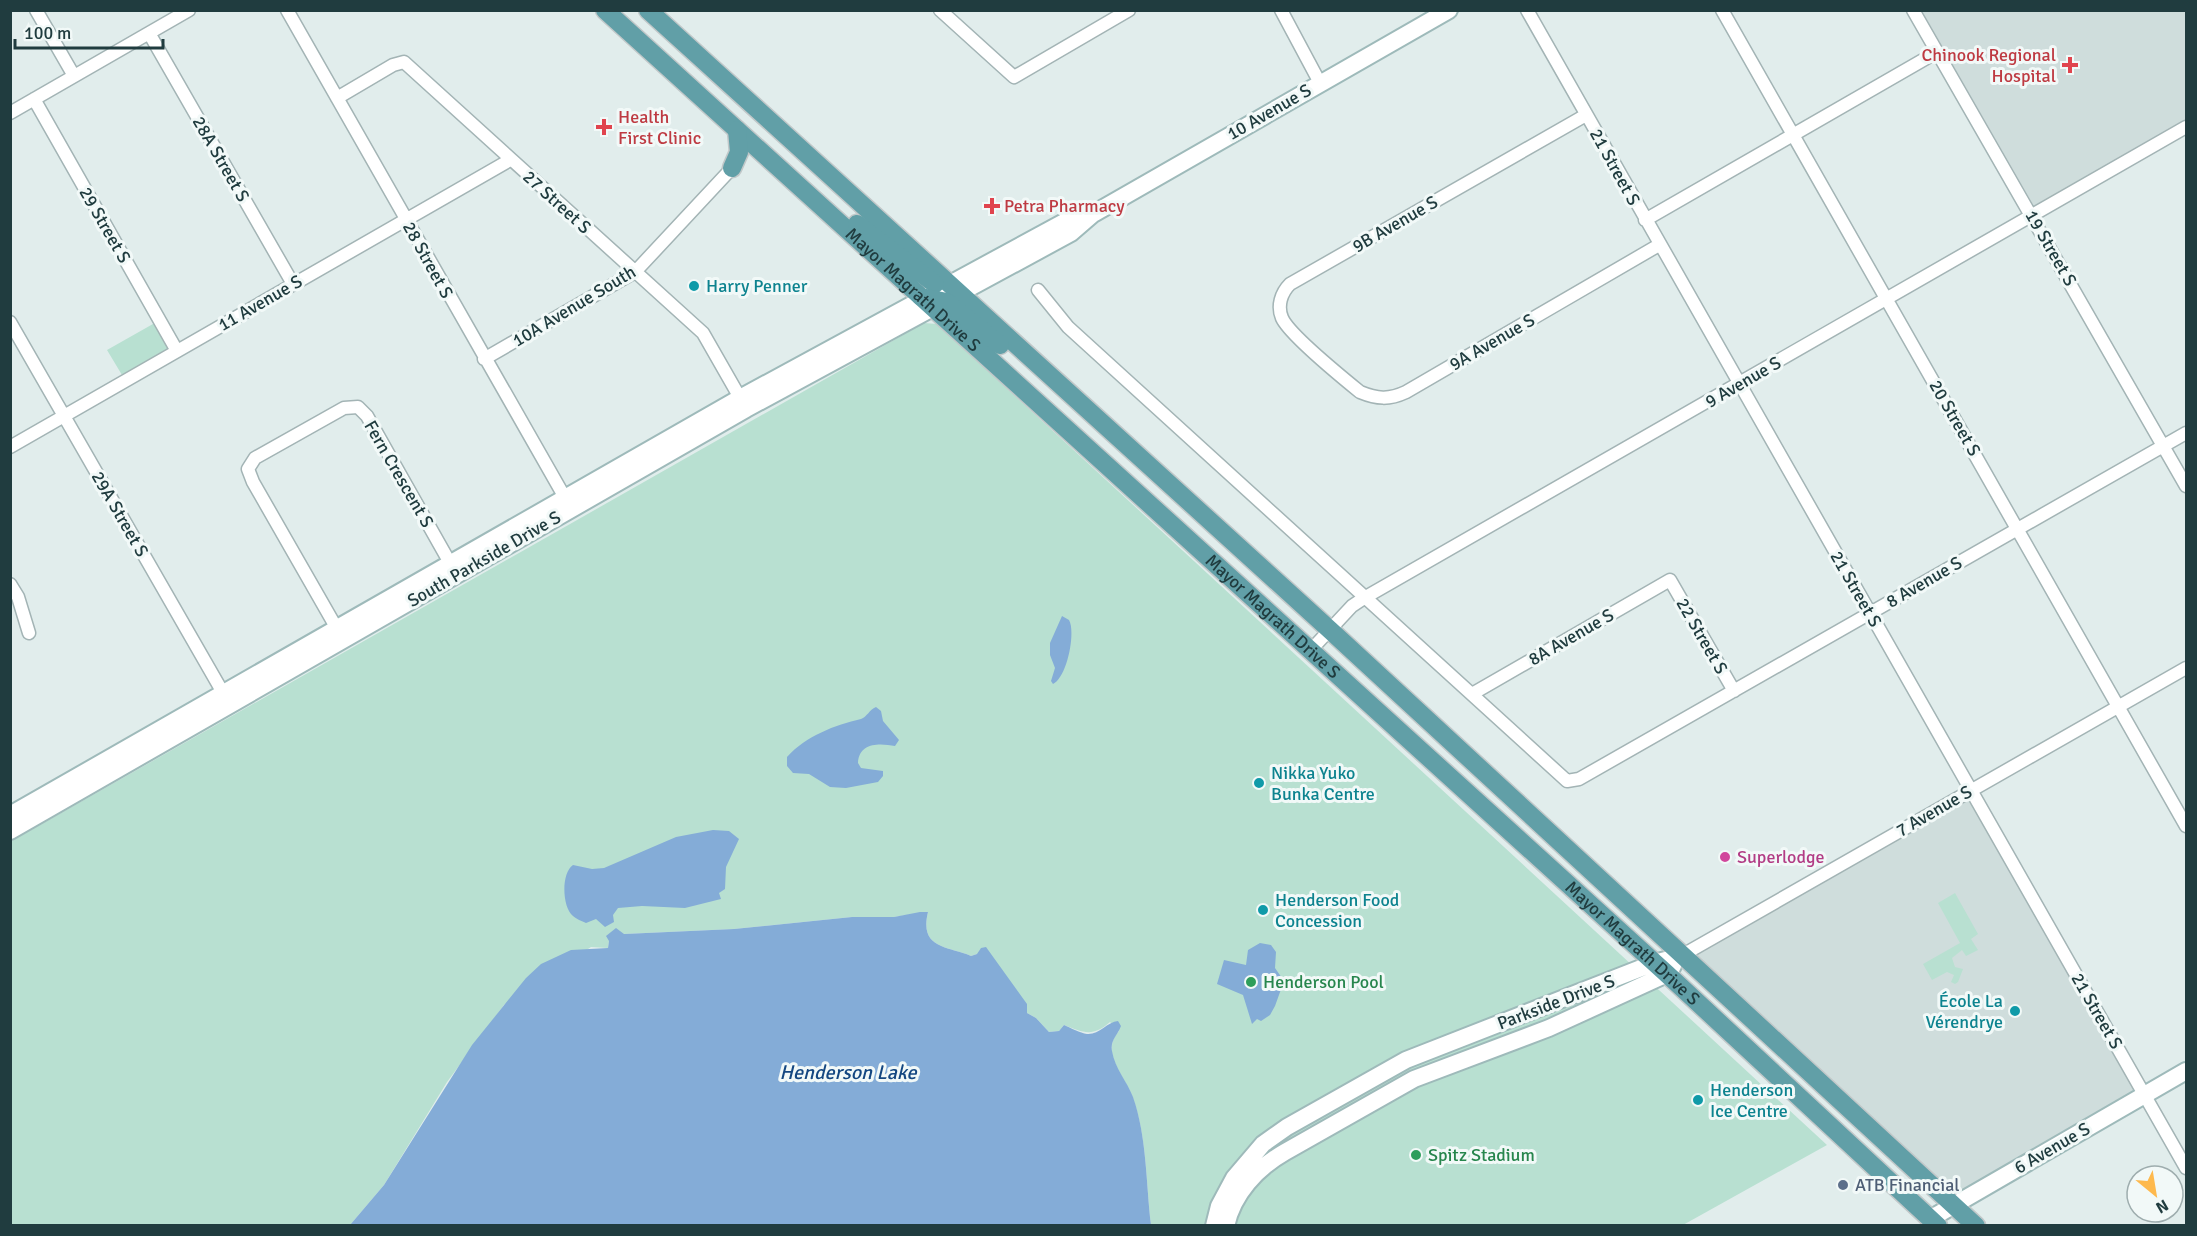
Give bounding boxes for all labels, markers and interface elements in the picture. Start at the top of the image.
scale bar [15,12,164,50]
text: 100 m [24,22,71,44]
place label: Chinook Regional Hospital [1921,44,2056,87]
marker: Chinook Regional Hospital [2061,56,2079,74]
street label: 10 Avenue S [1223,79,1315,145]
place label: Health First Clinic [618,106,701,149]
street label: 28A Street S [188,112,254,206]
marker: Health First Clinic [595,118,613,136]
street label: 21 Street S [1585,125,1645,209]
street label: 27 Street S [518,166,596,238]
street label: 29 Street S [74,183,136,267]
street label: 9B Avenue S [1348,191,1442,257]
place label: Petra Pharmacy [1004,195,1125,217]
marker: Petra Pharmacy [985,199,999,213]
street label: 19 Street S [2020,206,2082,290]
street label: 28 Street S [398,218,458,302]
street label: Mayor Magrath Drive S [841,223,985,356]
street label: 10A Avenue South [508,261,640,351]
street label: 11 Avenue S [214,270,306,336]
place label: Harry Penner [706,275,808,297]
marker: Harry Penner [687,279,701,293]
street label: 9A Avenue S [1445,309,1539,375]
street label: 9 Avenue S [1701,351,1785,413]
street label: 20 Street S [1924,376,1986,460]
street label: Fern Crescent S [360,417,438,531]
street label: 29A Street S [87,467,153,561]
street label: South Parkside Drive S [403,506,565,612]
street label: 21 Street S [1825,547,1887,631]
street label: Mayor Magrath Drive S [1201,549,1345,683]
street label: 8 Avenue S [1882,551,1966,613]
street label: 22 Street S [1671,594,1733,678]
street label: 8A Avenue S [1524,604,1618,670]
place label: Nikka Yuko Bunka Centre [1271,762,1375,805]
marker: Nikka Yuko Bunka Centre [1252,776,1266,790]
street label: 7 Avenue S [1892,780,1976,842]
place label: Superlodge [1737,846,1825,868]
marker: Superlodge [1718,850,1732,864]
street label: Mayor Magrath Drive S [1561,876,1705,1010]
place label: Henderson Food Concession [1275,889,1399,932]
marker: Henderson Food Concession [1256,903,1270,917]
street label: Parkside Drive S [1494,969,1618,1035]
street label: 21 Street S [2066,969,2128,1053]
place label: Henderson Pool [1263,971,1384,993]
marker: Henderson Pool [1244,975,1258,989]
place label: École La Vérendrye [1926,990,2003,1033]
marker: École La Vérendrye [2008,1004,2022,1018]
water label: Henderson Lake [780,1060,917,1085]
place label: Henderson Ice Centre [1710,1079,1793,1122]
marker: Henderson Ice Centre [1691,1093,1705,1107]
street label: 6 Avenue S [2010,1117,2094,1179]
place label: Spitz Stadium [1428,1144,1535,1166]
marker: Spitz Stadium [1409,1148,1423,1162]
north arrow [2125,1164,2185,1224]
place label: ATB Financial [1855,1174,1960,1196]
marker: ATB Financial [1836,1178,1850,1192]
text: N [2152,1195,2172,1218]

